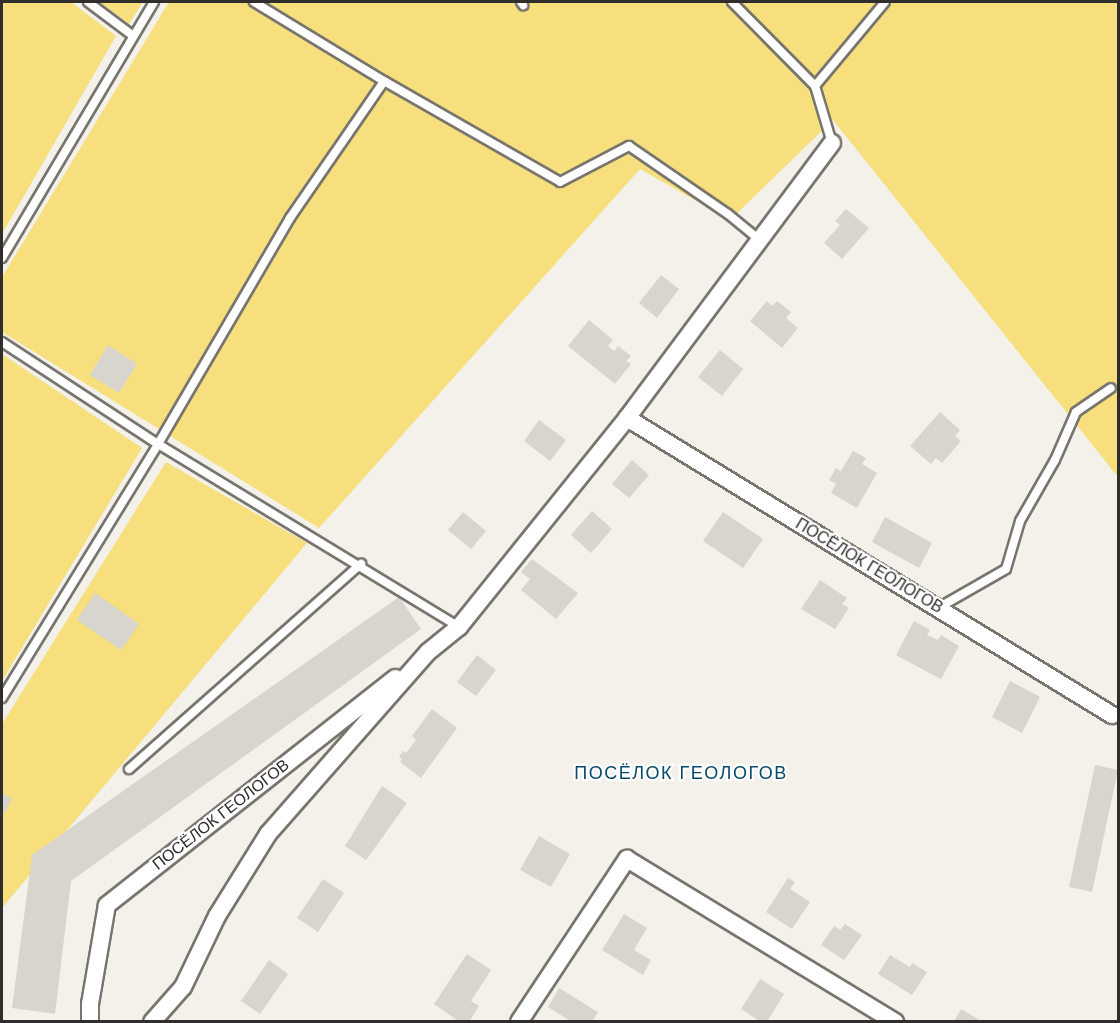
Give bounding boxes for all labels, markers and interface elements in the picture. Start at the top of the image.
street label: ПОСЁЛОК ГЕОЛОГОВ [792,514,946,618]
street label: ПОСЁЛОК ГЕОЛОГОВ [149,756,293,874]
district label: ПОСЁЛОК ГЕОЛОГОВ [574,762,788,784]

